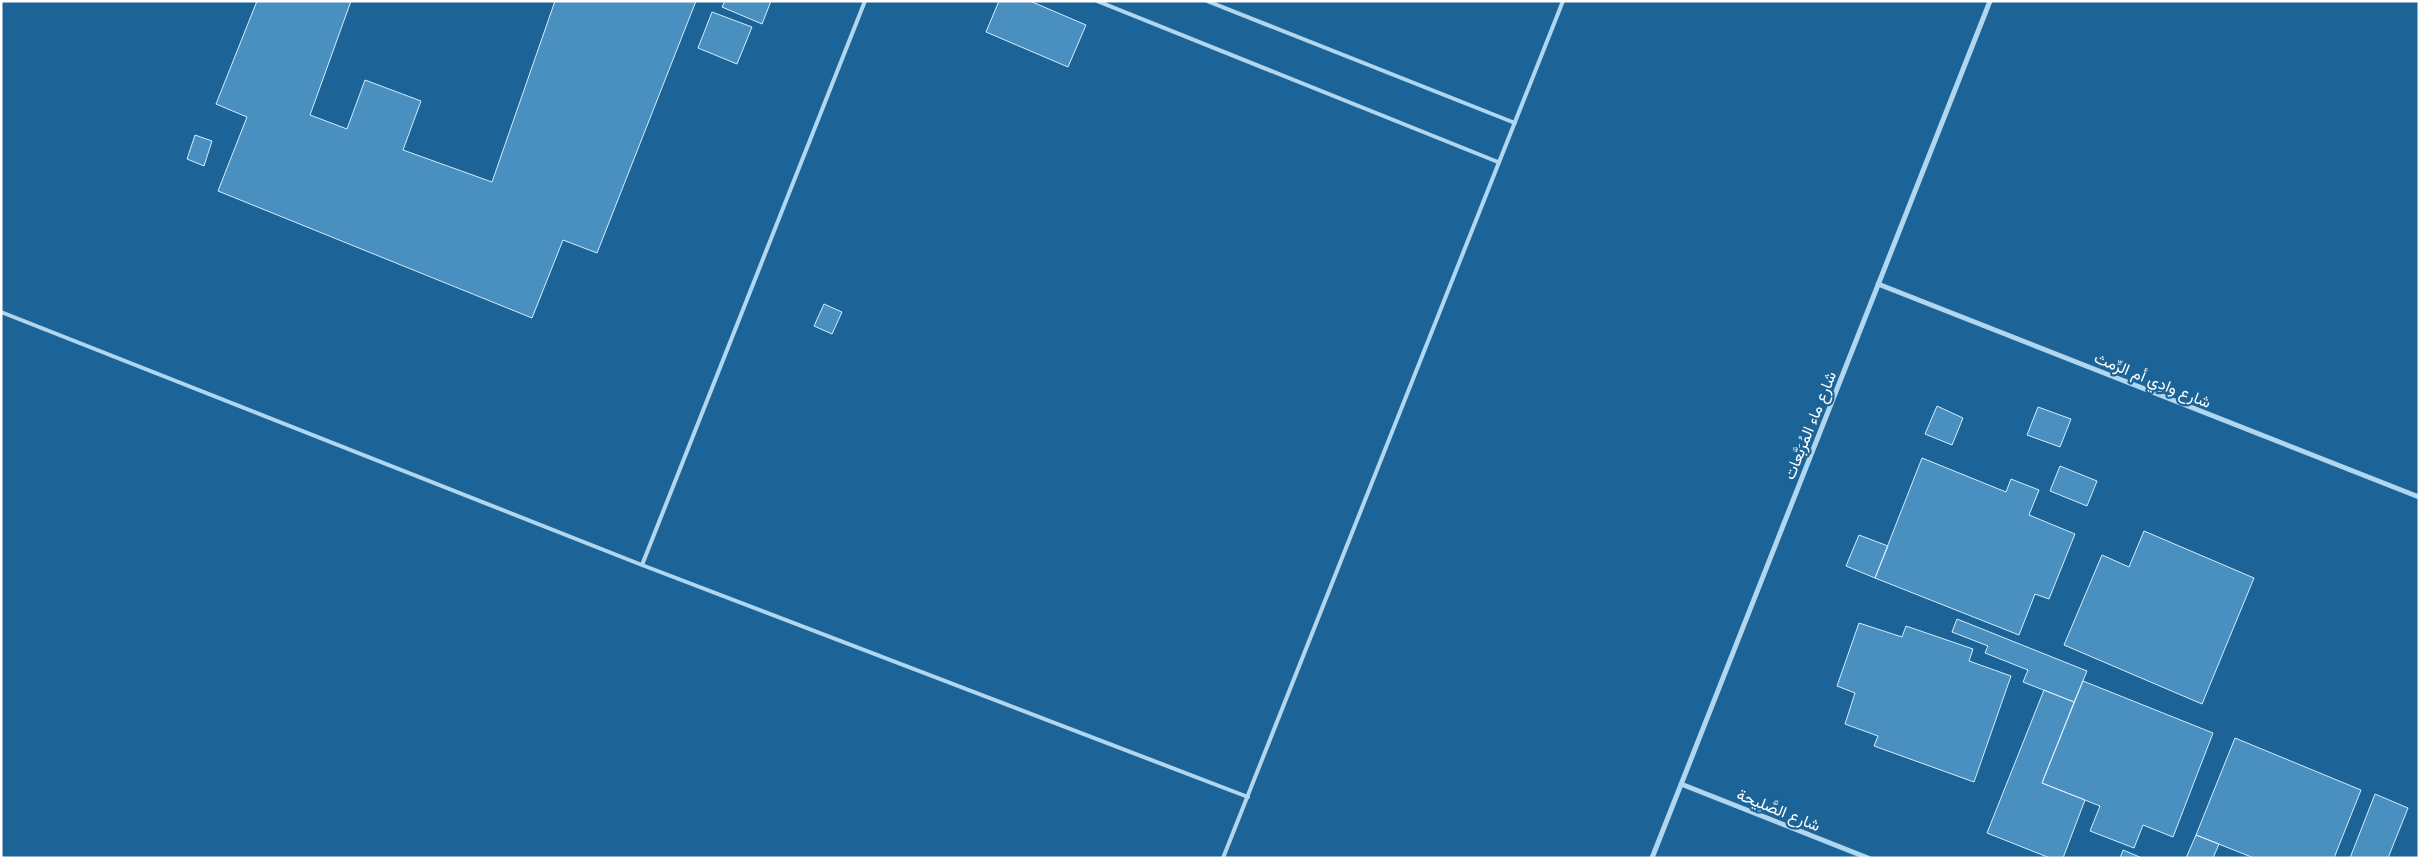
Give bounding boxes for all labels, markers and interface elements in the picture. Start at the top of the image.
street label: شارع وادِي أم الرِّمث [2090,347,2214,416]
street label: شارع ماء المُرَبَّعات [1779,368,1842,483]
street label: شارع الصَّلِيحة [1733,784,1824,837]

